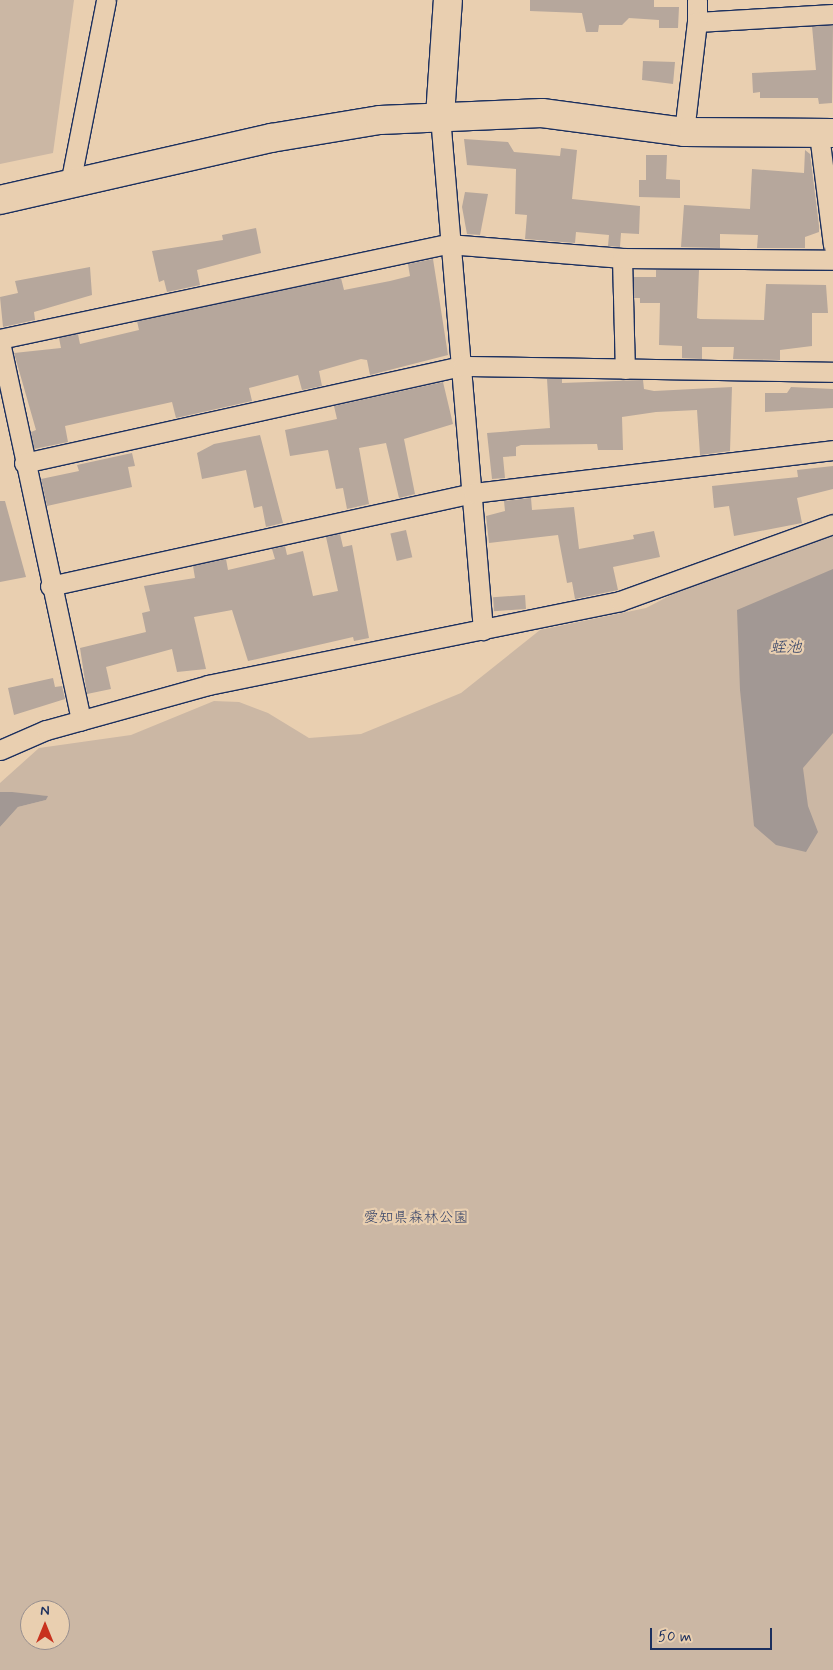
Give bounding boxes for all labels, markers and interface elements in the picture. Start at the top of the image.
water label: 蛭池 [770,638,802,658]
park label: 愛知県森林公園 [364,1210,468,1228]
north arrow [20,1600,70,1650]
text: N [40,1602,50,1620]
scale bar [653,1618,776,1650]
text: 50 m [658,1627,692,1647]

